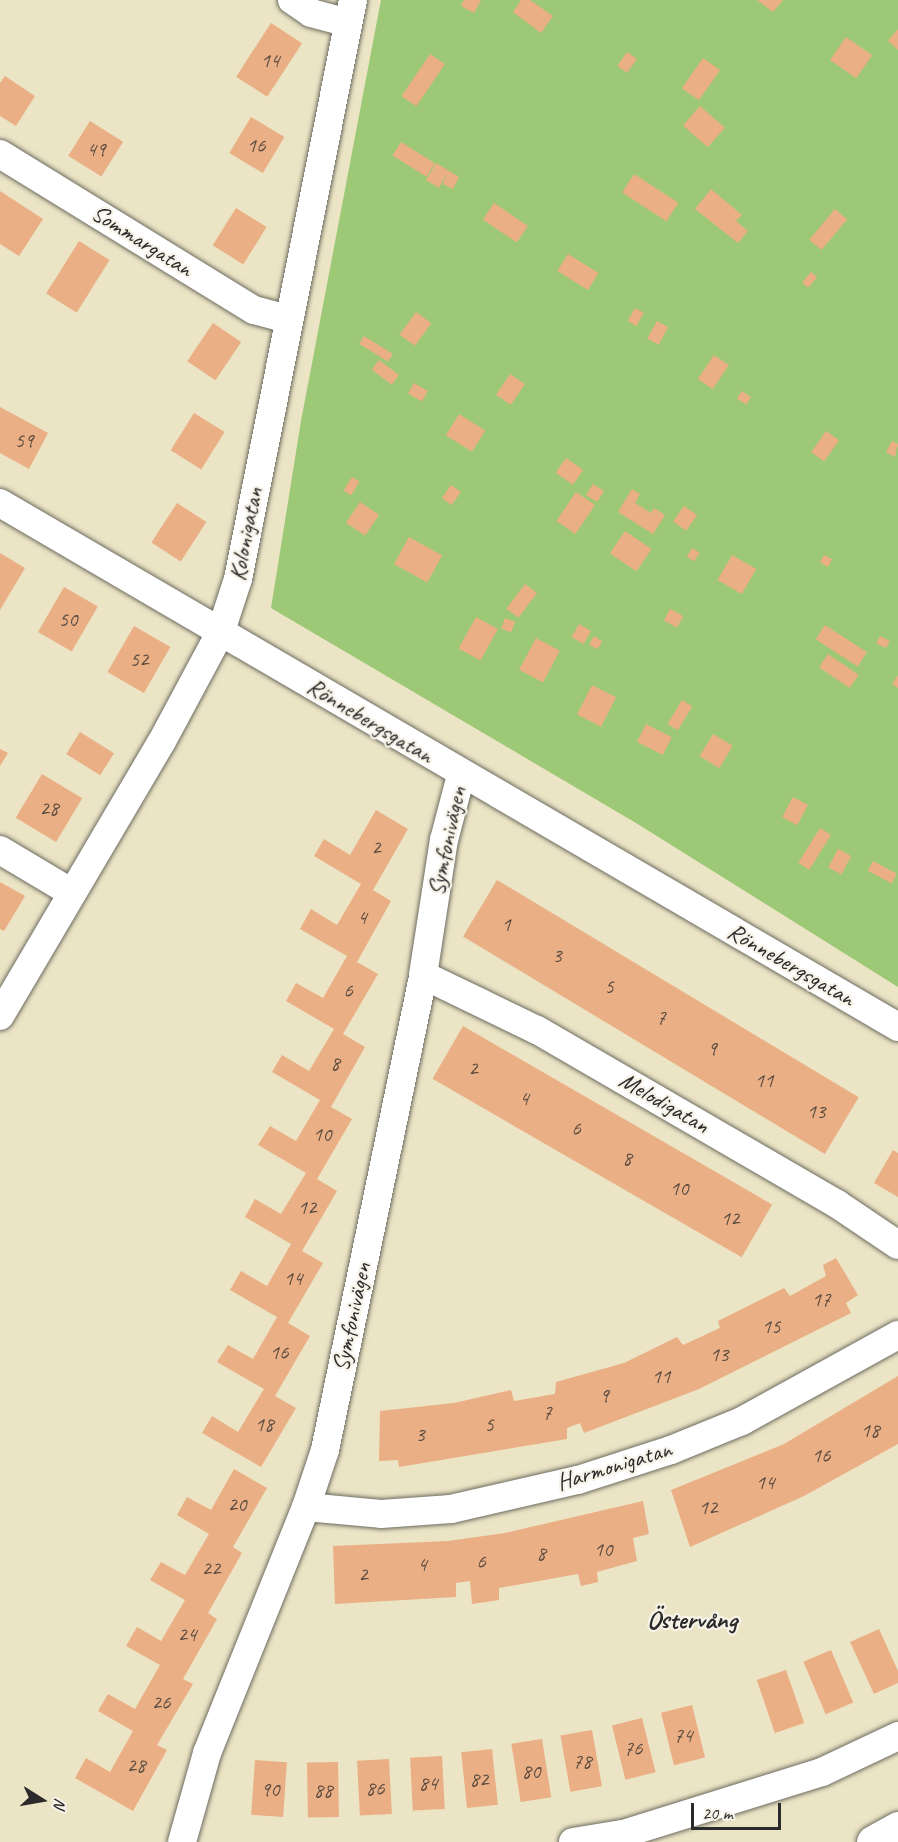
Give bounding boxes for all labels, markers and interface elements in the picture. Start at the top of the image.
house number: 14 [261,47,279,73]
house number: 16 [247,132,265,158]
house number: 49 [87,136,105,162]
street label: Sommargatan [86,199,198,283]
house number: 59 [15,427,33,453]
street label: Kolonigatan [223,485,269,583]
house number: 50 [59,606,77,632]
house number: 52 [130,646,148,672]
street label: Rönnebergsgatan [302,672,438,770]
street label: Symfonivägen [421,784,473,898]
house number: 28 [40,795,58,821]
house number: 2 [371,834,381,860]
house number: 4 [357,904,367,930]
house number: 1 [501,911,511,937]
street label: Rönnebergsgatan [722,917,860,1013]
house number: 3 [552,942,562,968]
house number: 5 [604,973,614,999]
house number: 6 [343,977,353,1003]
house number: 7 [656,1004,666,1030]
house number: 9 [707,1035,717,1061]
house number: 8 [330,1050,340,1076]
house number: 2 [468,1055,478,1081]
street label: Melodigatan [614,1066,714,1140]
house number: 11 [755,1067,773,1093]
house number: 4 [519,1085,529,1111]
house number: 13 [807,1098,825,1124]
house number: 6 [571,1115,581,1141]
house number: 10 [313,1121,331,1147]
house number: 8 [622,1145,632,1171]
house number: 10 [670,1175,688,1201]
house number: 12 [298,1194,316,1220]
house number: 12 [721,1205,739,1231]
street label: Symfonivägen [326,1260,378,1374]
house number: 14 [284,1265,302,1291]
house number: 17 [812,1286,830,1312]
house number: 15 [762,1313,780,1339]
house number: 16 [270,1339,288,1365]
house number: 13 [710,1341,728,1367]
house number: 11 [652,1363,670,1389]
house number: 9 [599,1382,609,1408]
house number: 7 [542,1399,552,1425]
house number: 18 [255,1411,273,1437]
house number: 5 [484,1411,494,1437]
house number: 18 [861,1417,879,1443]
house number: 3 [415,1421,425,1447]
street label: Harmonigatan [553,1435,675,1497]
house number: 16 [812,1442,830,1468]
house number: 14 [756,1469,774,1495]
house number: 20 [228,1491,246,1517]
house number: 12 [699,1494,717,1520]
house number: 10 [594,1536,612,1562]
house number: 8 [536,1540,546,1566]
house number: 6 [476,1548,486,1574]
house number: 4 [417,1551,427,1577]
house number: 22 [202,1555,220,1581]
house number: 2 [358,1561,368,1587]
district label: Östervång [647,1604,737,1636]
house number: 24 [178,1621,196,1647]
house number: 26 [152,1689,170,1715]
house number: 74 [674,1722,692,1748]
house number: 76 [624,1735,642,1761]
house number: 78 [573,1748,591,1774]
house number: 28 [127,1752,145,1778]
house number: 80 [522,1758,540,1784]
house number: 82 [470,1766,488,1792]
north arrow [12,1770,72,1830]
house number: 84 [419,1770,437,1796]
house number: 86 [366,1775,384,1801]
house number: 90 [261,1776,279,1802]
house number: 88 [314,1777,332,1803]
scale bar [694,1791,784,1829]
text: N [49,1797,70,1810]
text: 20 m [702,1802,733,1824]

